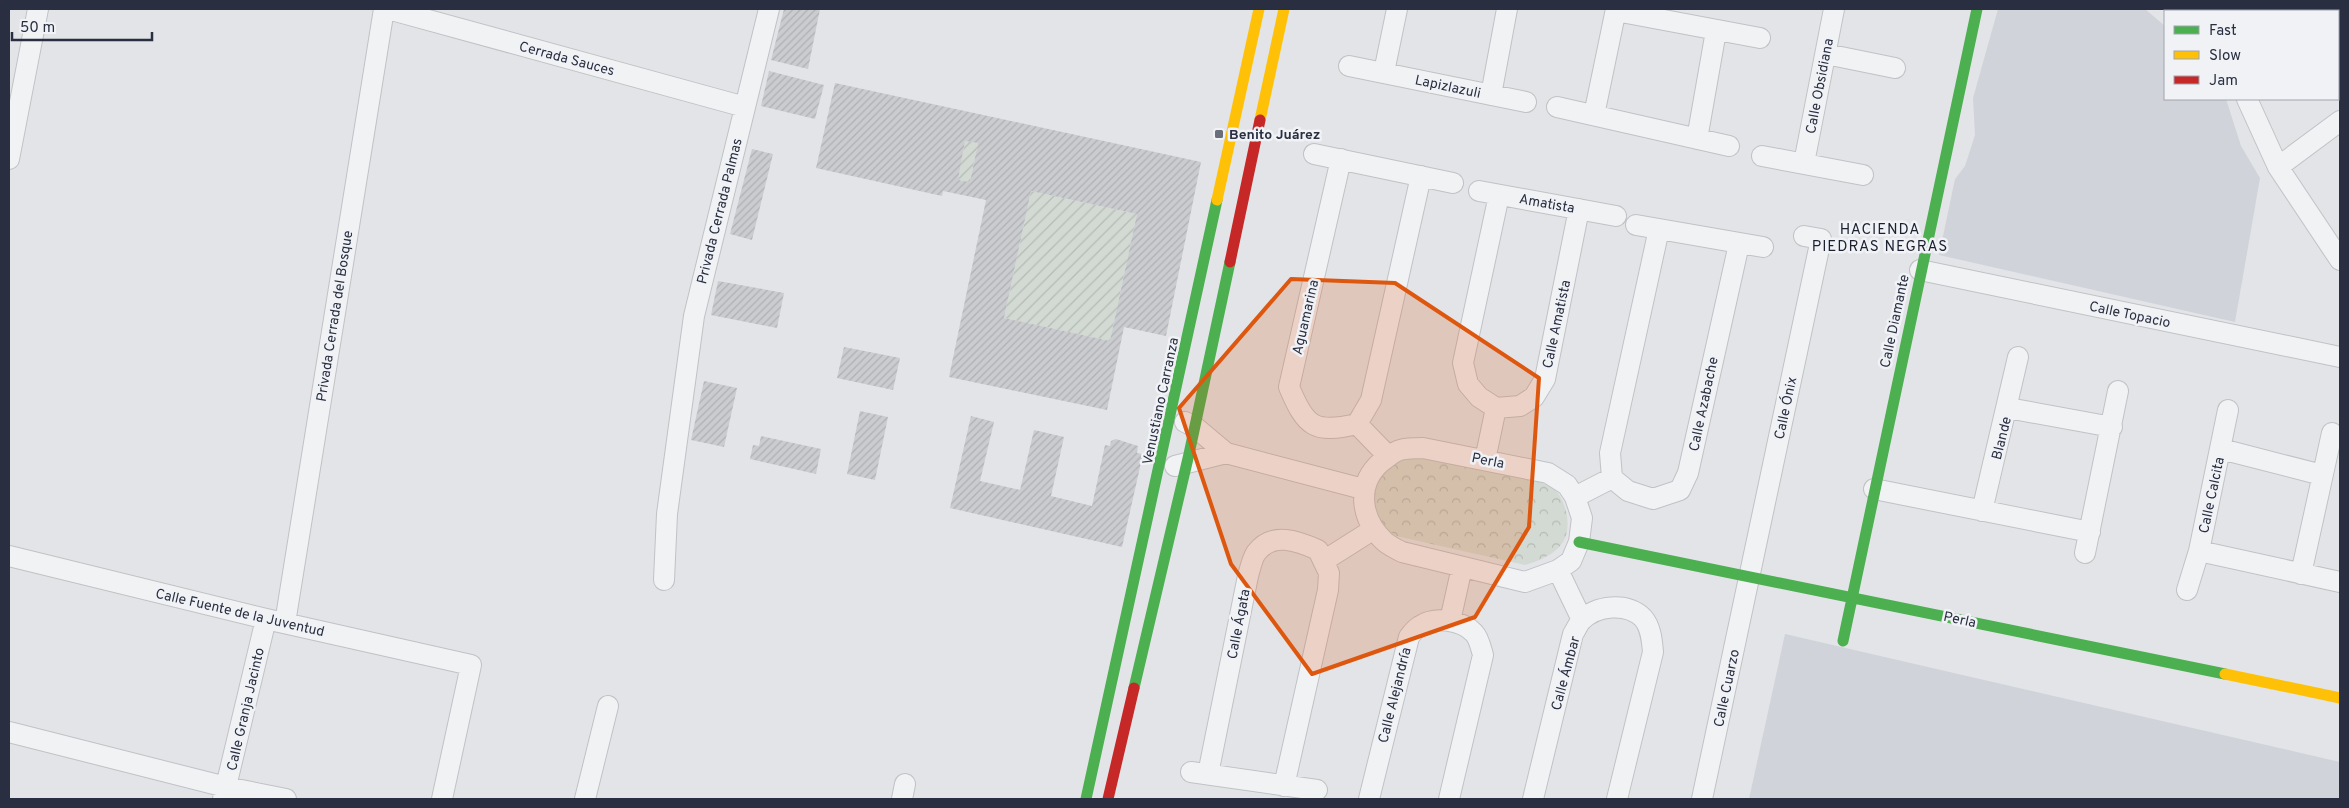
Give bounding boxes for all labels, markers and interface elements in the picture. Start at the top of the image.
scale bar [12,10,152,42]
legend [2164,10,2339,100]
text: 50 m [20,19,55,38]
text: Fast [2209,22,2237,41]
street label: Calle Obsidiana [1803,37,1838,135]
street label: Cerrada Sauces [517,39,616,80]
text: Slow [2209,47,2241,66]
street label: Lapizlazuli [1413,72,1482,103]
text: Jam [2209,72,2238,91]
place label: Benito Juárez [1229,127,1320,144]
marker: Benito Juárez [1213,128,1225,140]
street label: Privada Cerrada Palmas [694,137,747,286]
street label: Amatista [1518,191,1576,218]
district label: HACIENDA PIEDRAS NEGRAS [1812,221,1948,257]
street label: Privada Cerrada del Bosque [314,229,357,403]
street label: Calle Diamante [1877,273,1914,370]
street label: Aguamarina [1290,278,1323,357]
street label: Calle Amatista [1540,278,1575,370]
street label: Calle Topacio [2087,299,2172,332]
street label: Venustiano Carranza [1140,336,1183,467]
street label: Calle Azabache [1686,355,1723,453]
street label: Calle Ónix [1771,375,1801,441]
street label: Blande [1989,415,2016,462]
street label: Perla [1470,450,1506,473]
street label: Calle Calcita [2196,456,2229,535]
street label: Calle Fuente de la Juventud [154,586,326,641]
street label: Calle Ágata [1223,588,1255,661]
street label: Perla [1942,609,1978,632]
street label: Calle Ámbar [1547,633,1585,713]
street label: Calle Granja Jacinto [224,646,269,773]
street label: Calle Alejandría [1375,646,1416,745]
street label: Calle Cuarzo [1711,648,1744,729]

